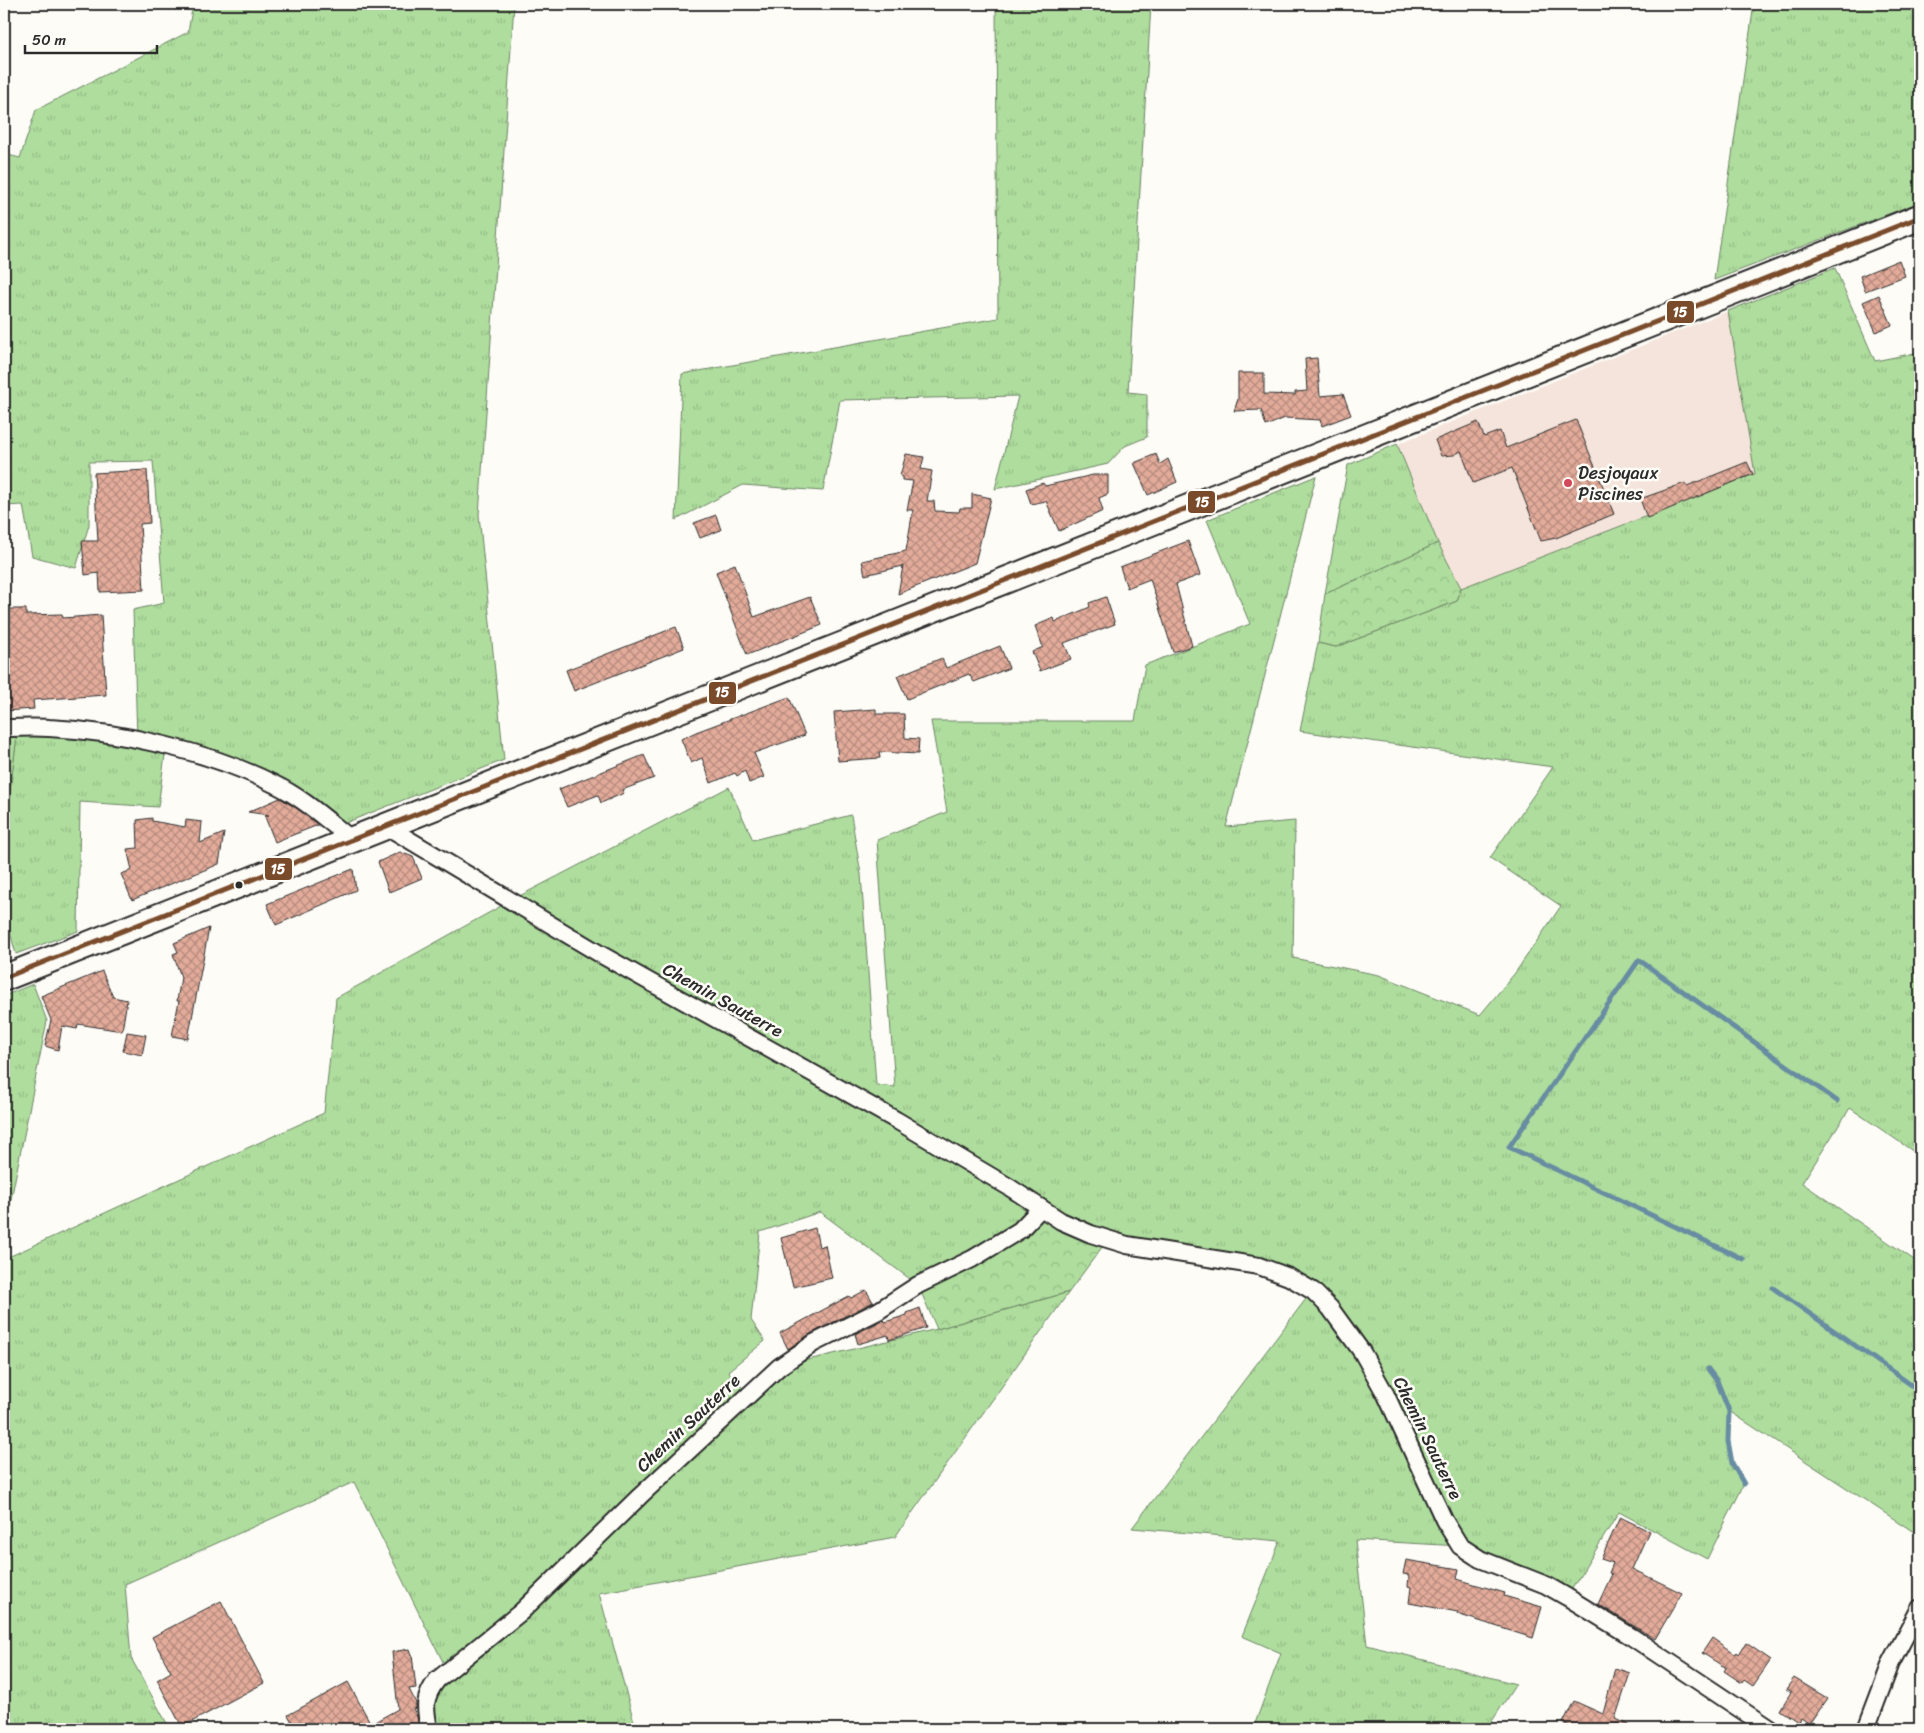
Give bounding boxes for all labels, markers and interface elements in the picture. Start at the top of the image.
scale bar [25,22,158,54]
text: 50 m [32,27,67,53]
line badge: 15 [1666,300,1695,324]
text: 15 [1673,300,1688,325]
place label: Desjoyaux Piscines [1578,457,1659,510]
marker: Desjoyaux Piscines [1562,477,1574,489]
line badge: 15 [1187,490,1216,514]
text: 15 [1195,490,1210,515]
text: 15 [715,680,730,705]
line badge: 15 [708,681,737,705]
line badge: 15 [264,857,293,881]
text: 15 [271,857,286,882]
unlabelled marker [234,880,244,890]
street label: Chemin Sauterre [657,954,790,1047]
street label: Chemin Sauterre [628,1365,748,1480]
street label: Chemin Sauterre [1384,1371,1472,1505]

